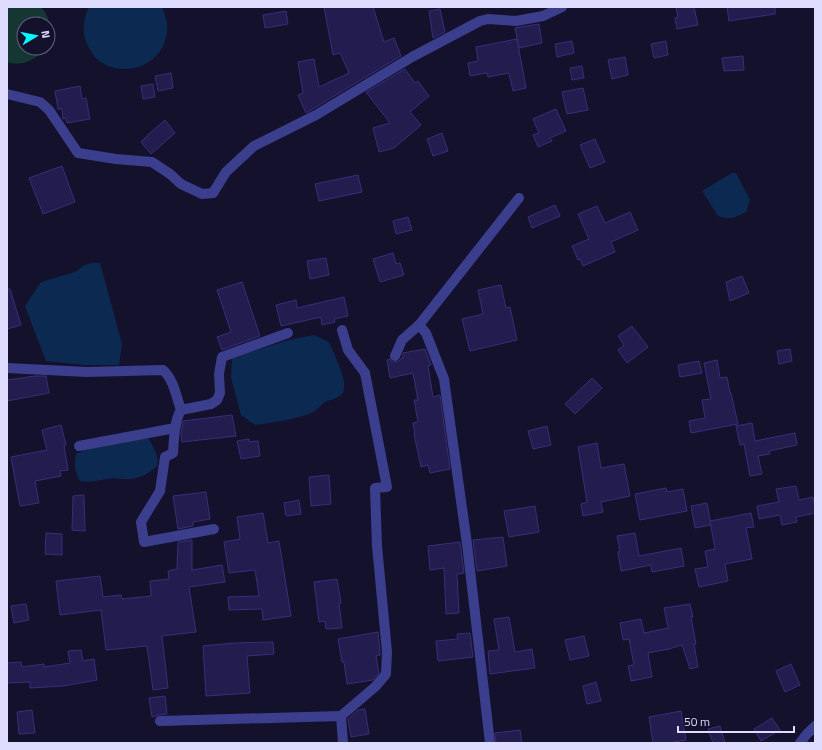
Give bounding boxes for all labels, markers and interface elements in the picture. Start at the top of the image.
north arrow [16,16,56,56]
text: N [37,29,54,39]
scale bar [678,708,794,734]
text: 50 m [684,712,710,731]

